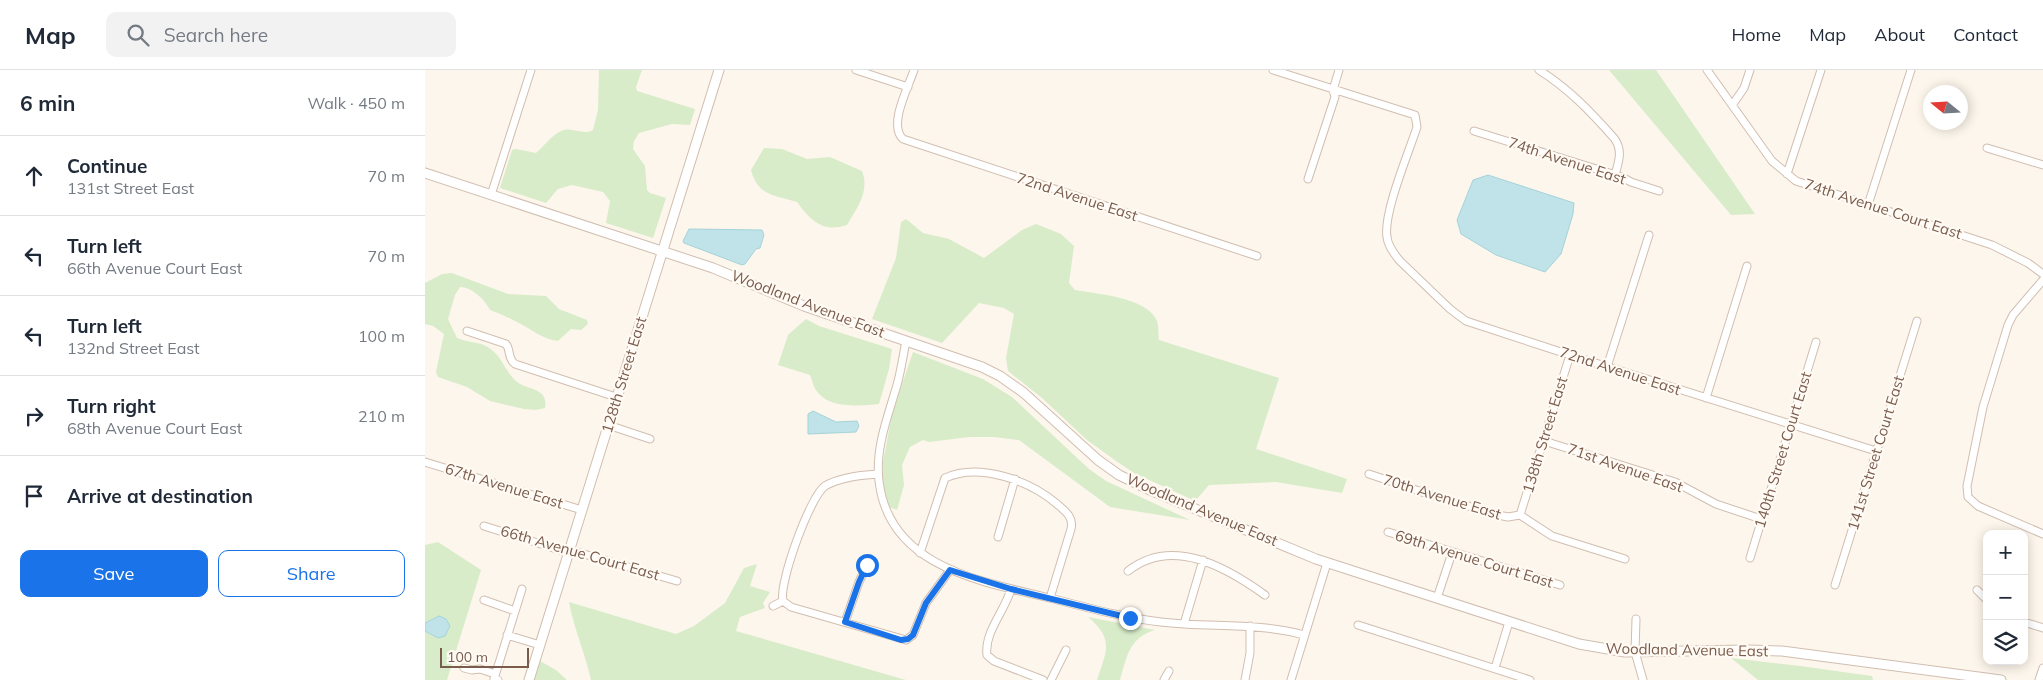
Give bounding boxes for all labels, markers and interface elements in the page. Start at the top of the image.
search box [106,12,456,57]
text: Map [25,20,76,50]
icon: search [124,21,152,49]
text: Search here [164,23,268,47]
text: Home [1731,23,1781,46]
text: Map [1809,23,1846,46]
text: About [1874,23,1925,46]
text: Contact [1953,23,2018,46]
north arrow [1923,85,1968,130]
text: 6 min [20,90,75,116]
text: Walk · 450 m [307,93,405,113]
street label: 74th Avenue East [1506,133,1628,188]
text: Continue [67,154,147,178]
icon: ahead [20,162,48,190]
text: 70 m [368,166,405,186]
street label: 72nd Avenue East [1014,168,1140,225]
street label: 74th Avenue Court East [1802,174,1964,243]
text: 131st Street East [67,178,194,198]
text: Turn left [67,234,142,258]
icon: left [20,242,48,270]
text: 70 m [368,246,405,266]
text: 66th Avenue Court East [67,258,242,278]
street label: Woodland Avenue East [729,266,888,342]
text: Turn left [67,314,142,338]
street label: 128th Street East [597,314,650,435]
icon: left [20,322,48,350]
text: 100 m [358,326,405,346]
text: 132nd Street East [67,338,200,358]
street label: 72nd Avenue East [1557,342,1683,399]
street label: 140th Street Court East [1750,369,1815,530]
street label: 141st Street Court East [1843,373,1908,533]
street label: 138th Street East [1518,374,1571,495]
text: Turn right [67,394,156,418]
icon: right [20,402,48,430]
text: 210 m [358,406,405,426]
text: 68th Avenue Court East [67,418,242,438]
street label: 71st Avenue East [1565,439,1685,496]
street label: 67th Avenue East [443,459,565,513]
street label: Woodland Avenue East [1124,469,1281,550]
street label: 70th Avenue East [1381,470,1503,524]
icon: arrive [20,482,48,510]
text: Arrive at destination [67,484,253,508]
street label: 66th Avenue Court East [499,521,662,584]
street label: 69th Avenue Court East [1393,525,1556,592]
map controls [1983,530,2028,665]
button: + [1983,530,2028,575]
button: Save [20,550,208,597]
button: Share [218,550,405,597]
route start [856,554,879,577]
button: − [1983,575,2028,620]
route end [1119,607,1142,630]
button: layers [1983,620,2028,665]
street label: Woodland Avenue East [1606,639,1769,660]
scale bar [440,645,529,668]
text: 100 m [447,648,488,666]

